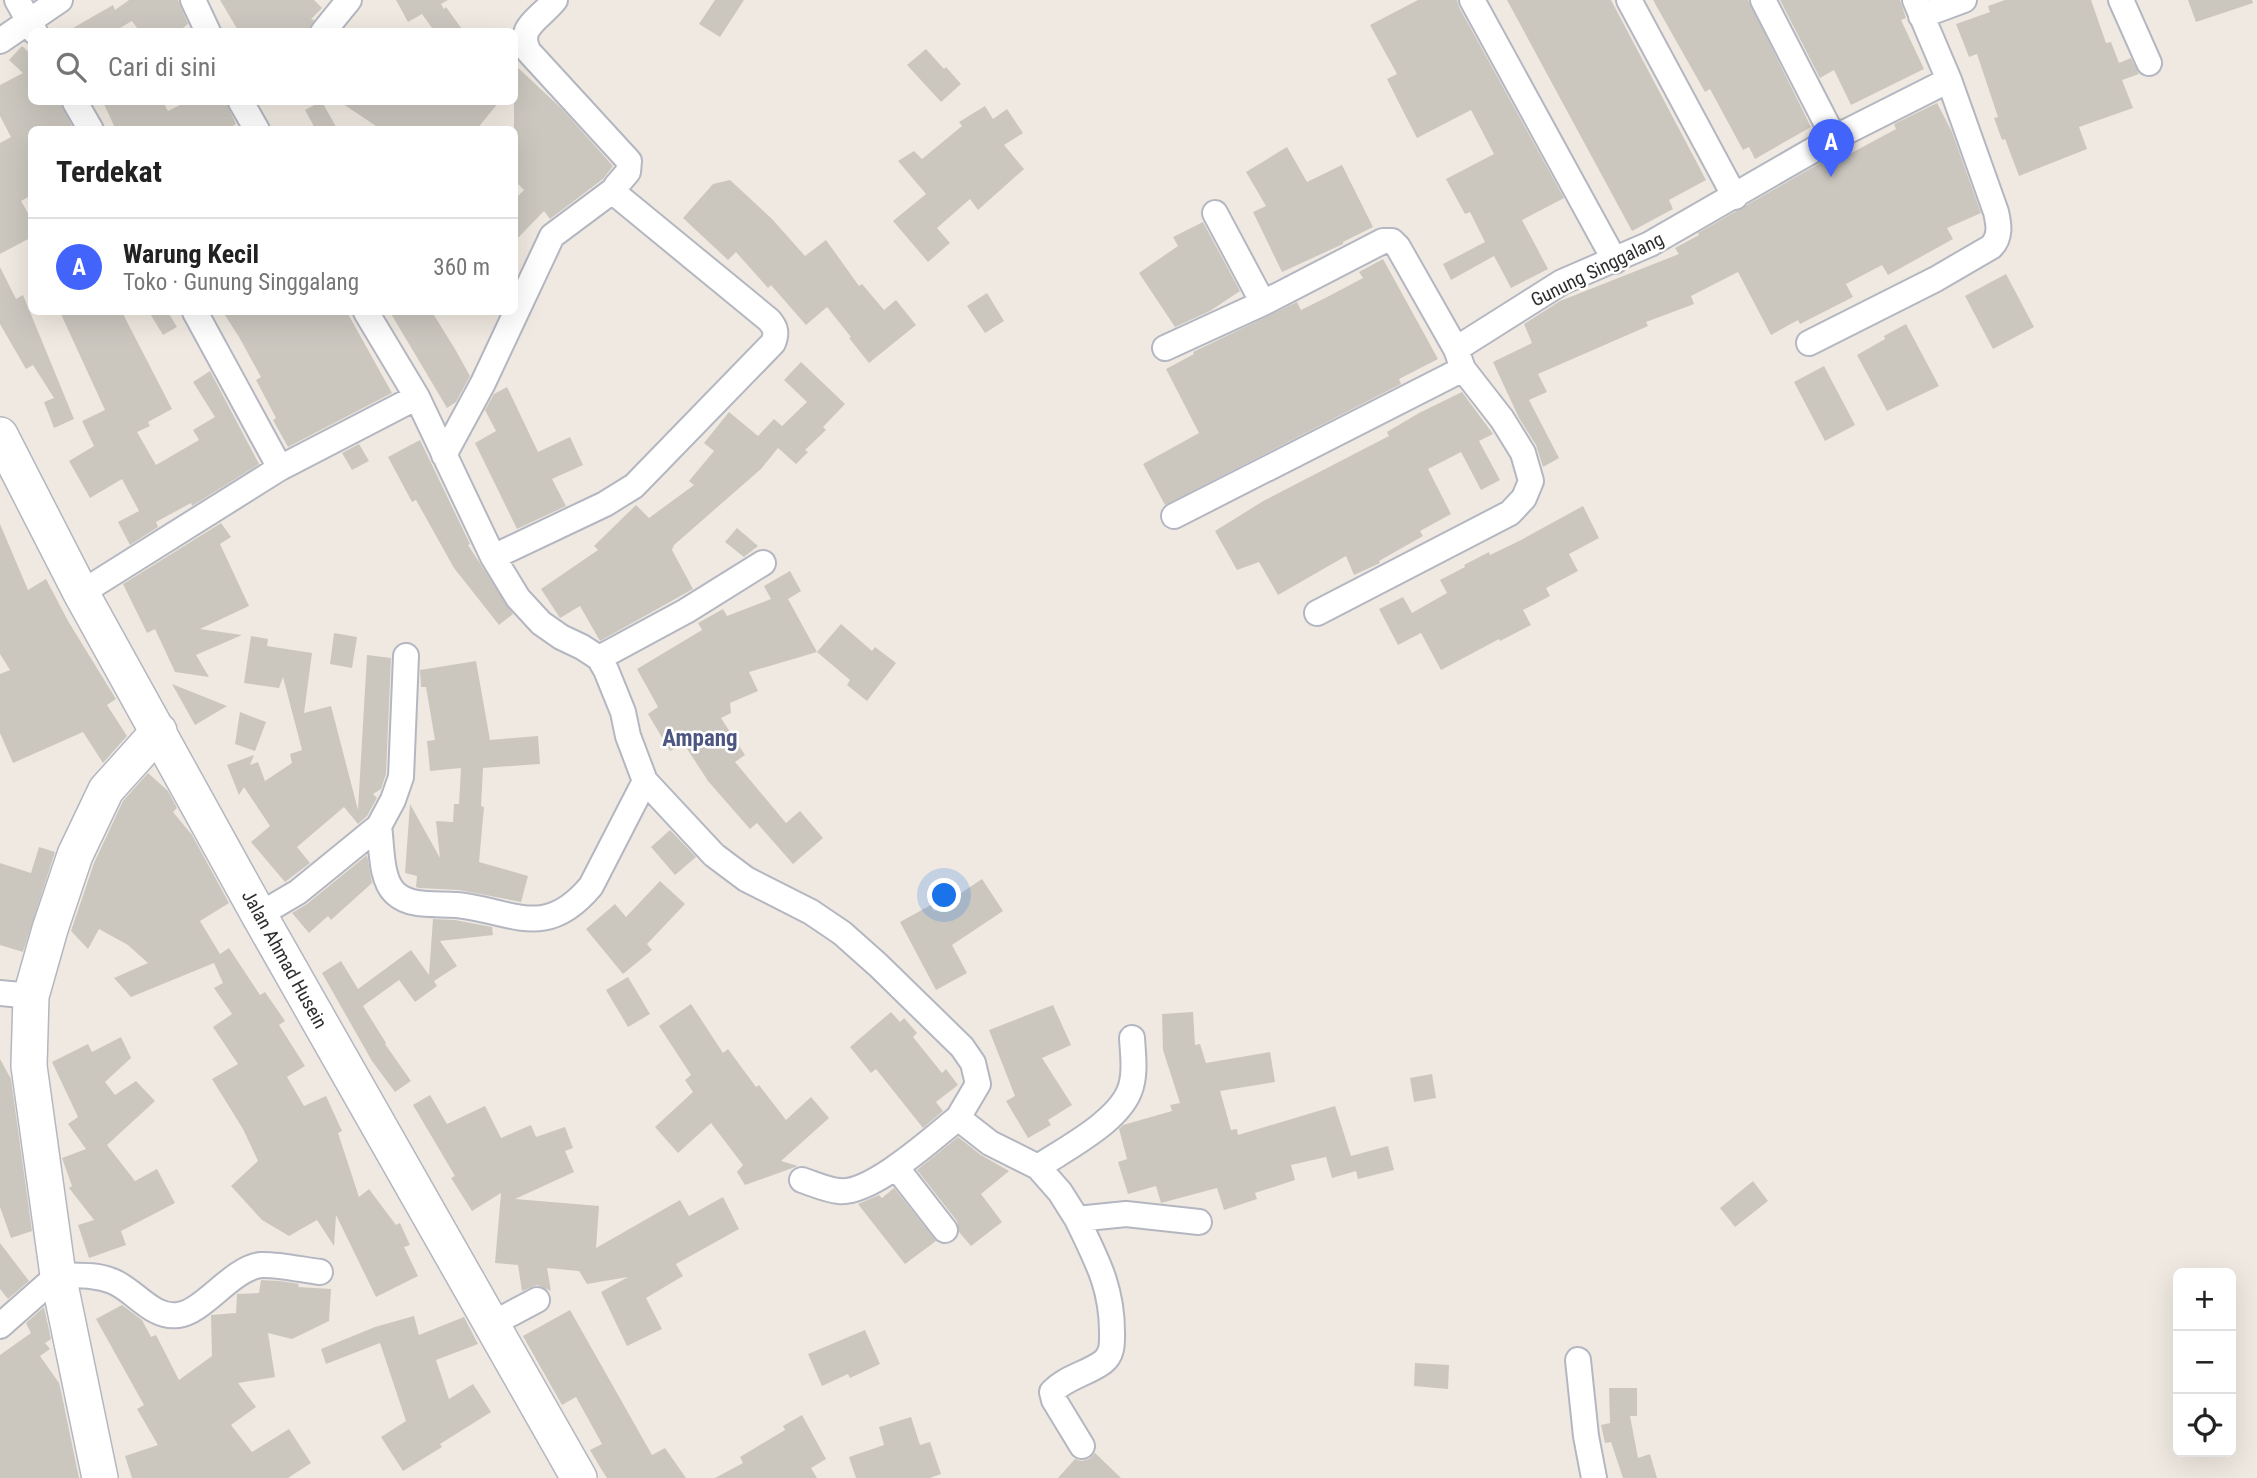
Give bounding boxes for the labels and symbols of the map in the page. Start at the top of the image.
pin: A [1808,119,1854,177]
street label: Gunung Singgalang [1527,227,1667,312]
district label: Ampang [662,725,738,752]
your location [927,878,961,912]
street label: Jalan Ahmad Husein [237,886,332,1032]

